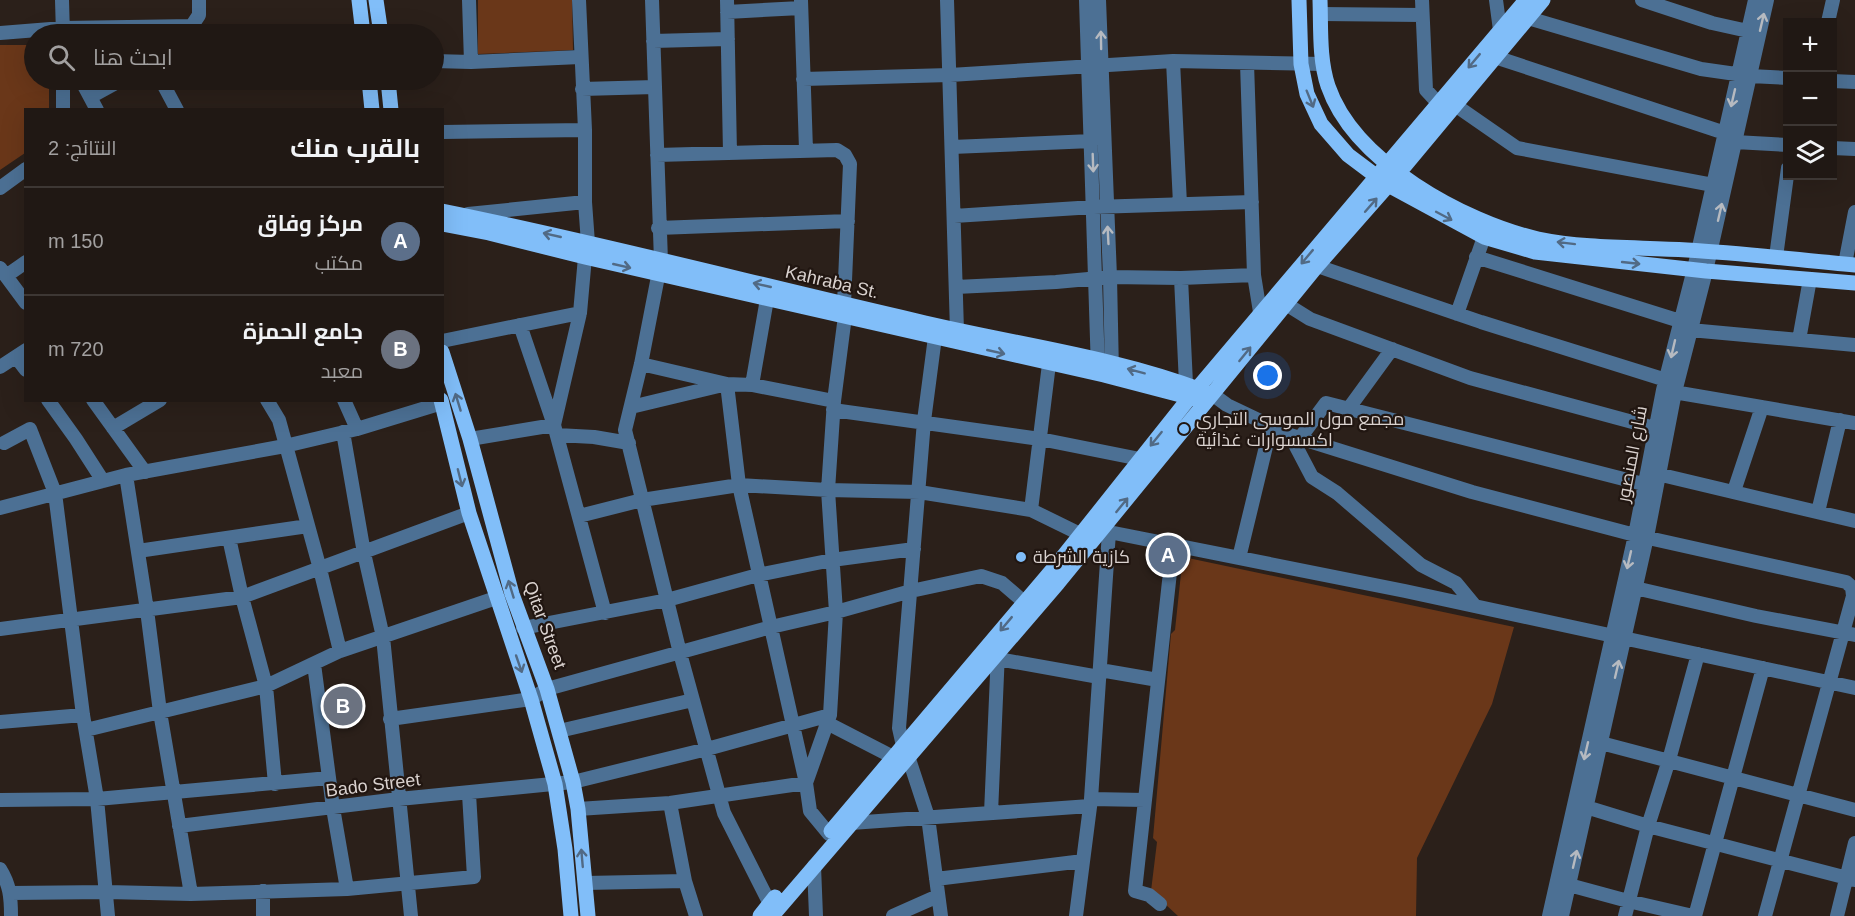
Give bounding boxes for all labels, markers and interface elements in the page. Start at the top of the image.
one-way arrow [1757,13,1769,32]
map controls [1783,18,1837,180]
button: + [1783,18,1837,72]
search box [24,24,444,90]
one-way arrow [1095,31,1106,51]
icon: search [45,41,78,74]
text: ابحث هنا [93,45,173,70]
one-way arrow [1467,53,1481,68]
button: − [1783,72,1837,126]
one-way arrow [1727,88,1738,107]
one-way arrow [1305,90,1316,108]
button: layers [1783,126,1837,180]
text: بالقرب منك [290,133,420,163]
text: النتائج: 2 [48,137,117,159]
one-way arrow [1087,153,1099,173]
one-way arrow [1364,198,1378,213]
one-way arrow [1714,203,1726,222]
one-way arrow [1435,210,1452,222]
text: مركز وفاق [258,211,363,236]
one-way arrow [1103,225,1114,245]
one-way arrow [543,228,562,240]
text: 150 m [48,230,104,252]
text: A [393,230,408,252]
one-way arrow [1557,237,1577,248]
one-way arrow [1300,249,1314,264]
text: مكتب [315,252,363,274]
one-way arrow [1621,258,1641,269]
one-way arrow [612,260,631,272]
street label: Kahraba St. [783,262,881,302]
one-way arrow [753,279,772,290]
text: جامع الحمزة [243,319,363,344]
text: 720 m [48,338,104,360]
text: B [393,338,408,360]
one-way arrow [1666,339,1678,358]
one-way arrow [986,347,1006,358]
one-way arrow [1238,347,1252,362]
text: معبد [321,360,363,382]
your location [1253,361,1282,390]
one-way arrow [1127,364,1146,376]
one-way arrow [452,393,463,412]
street label: شارع المنصور [1613,404,1653,505]
place label: مجمع مول الموسى التجاري اكسسوارات غذائية [1196,409,1404,451]
marker: مجمع مول الموسى التجاري اكسسوارات غذائية [1177,422,1191,436]
one-way arrow [1149,431,1162,447]
one-way arrow [455,468,467,487]
one-way arrow [1115,497,1128,513]
pin: A [1148,532,1188,578]
place label: كازية الشرطة [1033,547,1130,568]
marker: كازية الشرطة [1014,550,1028,564]
one-way arrow [1623,550,1634,570]
street label: Qitar Street [520,578,570,672]
one-way arrow [505,580,516,599]
one-way arrow [999,616,1013,631]
one-way arrow [514,654,525,673]
one-way arrow [1612,659,1623,679]
pin: B [324,684,362,728]
one-way arrow [1580,740,1591,760]
street label: Bado Street [325,769,421,801]
one-way arrow [576,848,587,868]
one-way arrow [1569,850,1581,869]

